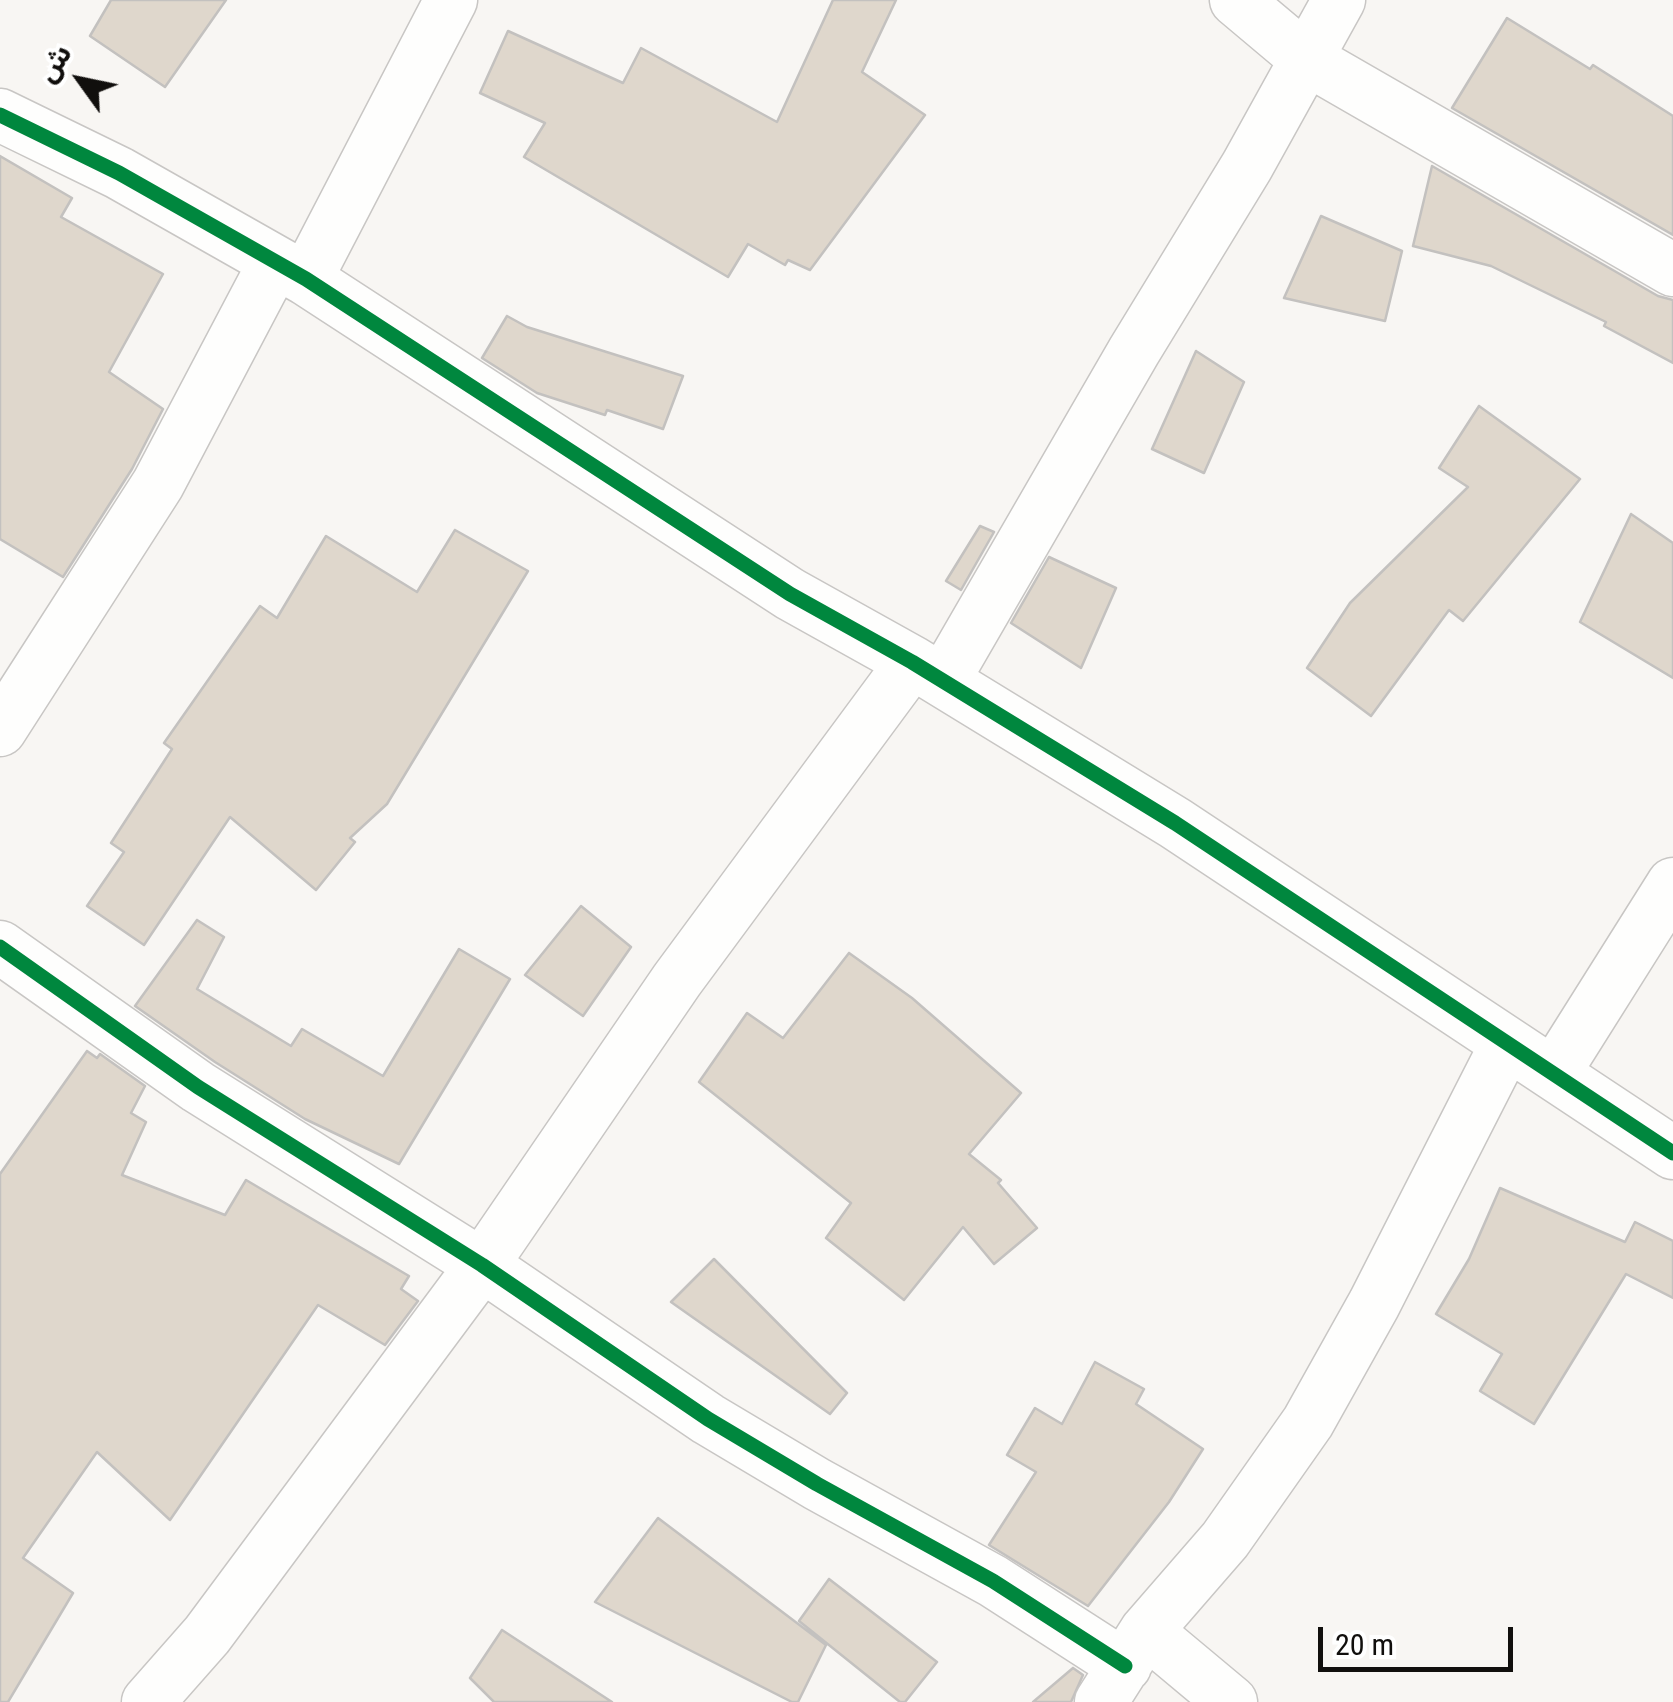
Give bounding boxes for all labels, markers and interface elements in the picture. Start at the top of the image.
north arrow [30,30,130,130]
text: ش [30,38,79,88]
scale bar [1323,1607,1518,1669]
text: 20 m [1335,1627,1394,1662]

